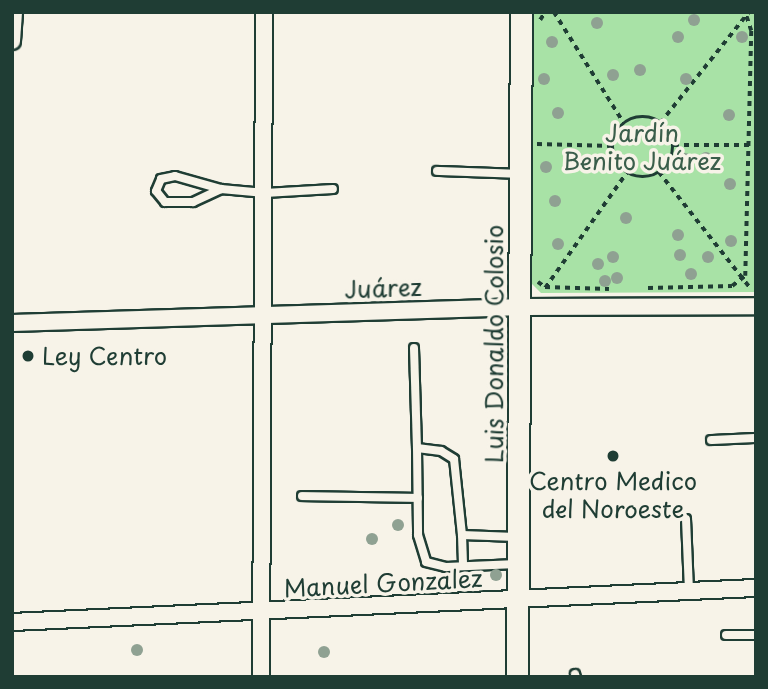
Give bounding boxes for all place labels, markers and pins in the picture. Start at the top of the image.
place label: Ley Centro [42,342,169,370]
marker: Ley Centro [20,348,36,364]
marker: Centro Medico del Noroeste [605,448,621,464]
place label: Centro Medico del Noroeste [529,467,697,523]

